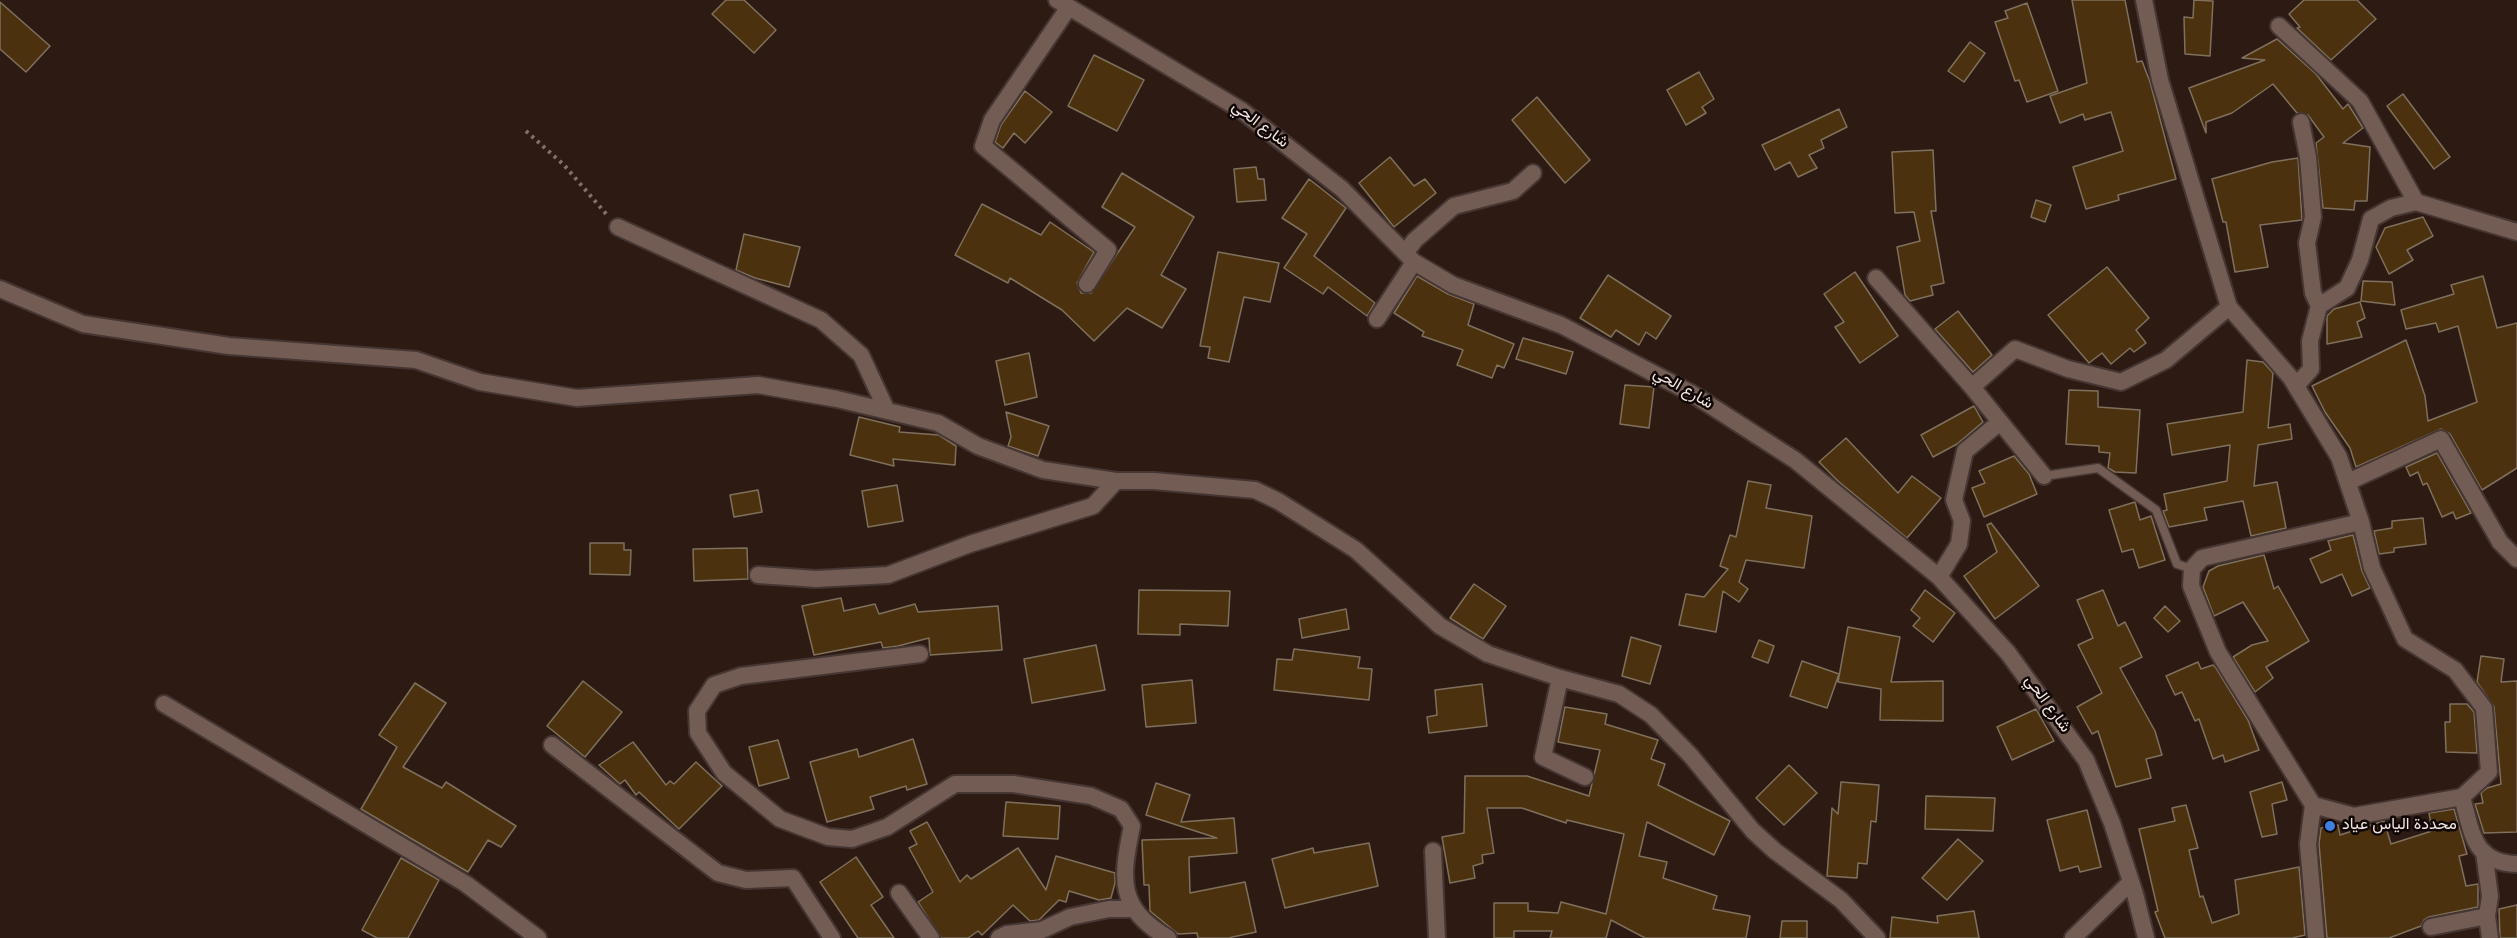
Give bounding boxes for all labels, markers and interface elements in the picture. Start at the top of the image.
street label: شارع الحي [1227,98,1291,154]
street label: شارع الحي [1649,365,1715,415]
street label: شارع الحي [2019,673,2073,737]
place label: محددة الياس عياد [2342,816,2457,836]
marker: محددة الياس عياد [2323,819,2337,833]

